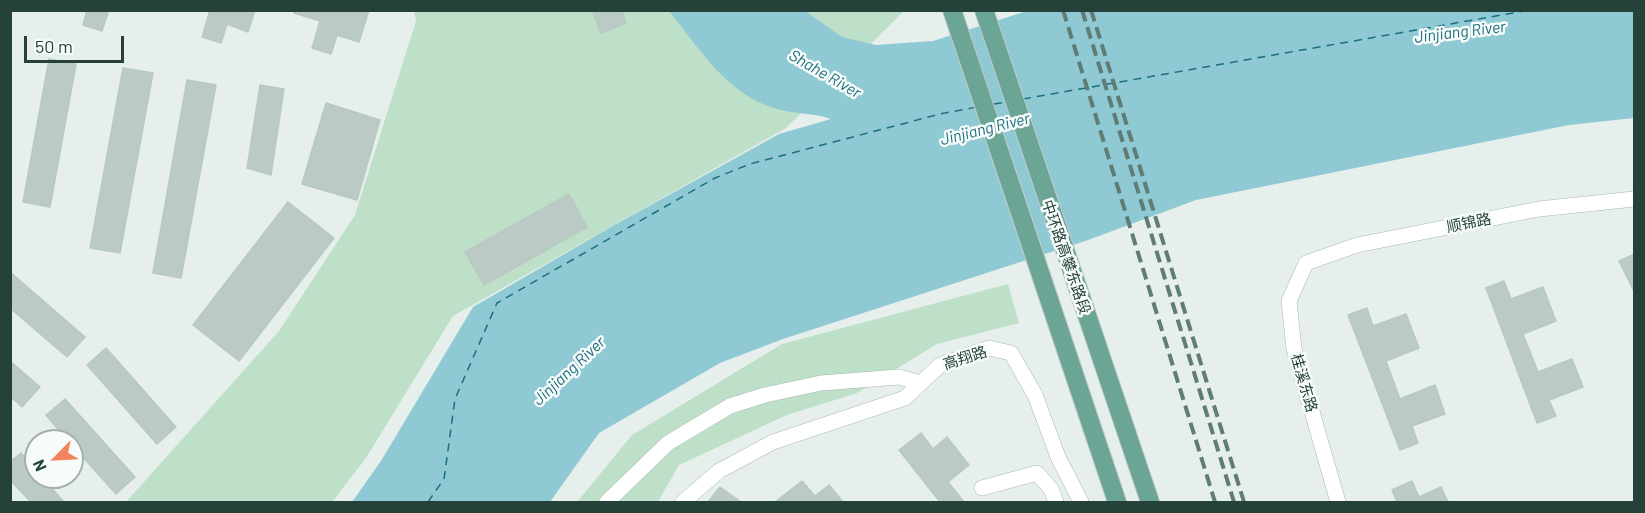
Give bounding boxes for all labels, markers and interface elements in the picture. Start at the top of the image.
water label: Jinjiang River [1413,17,1507,47]
scale bar [27,24,128,62]
text: 50 m [35,35,73,57]
water label: Shahe River [786,46,864,102]
water label: Jinjiang River [938,109,1032,149]
street label: 中环路高攀东路段 [1038,197,1094,317]
street label: 顺锦路 [1445,210,1493,236]
water label: Jinjiang River [529,333,609,409]
street label: 高翔路 [941,342,989,374]
street label: 桂溪东路 [1287,352,1321,414]
north arrow [24,429,84,489]
text: N [28,457,50,474]

